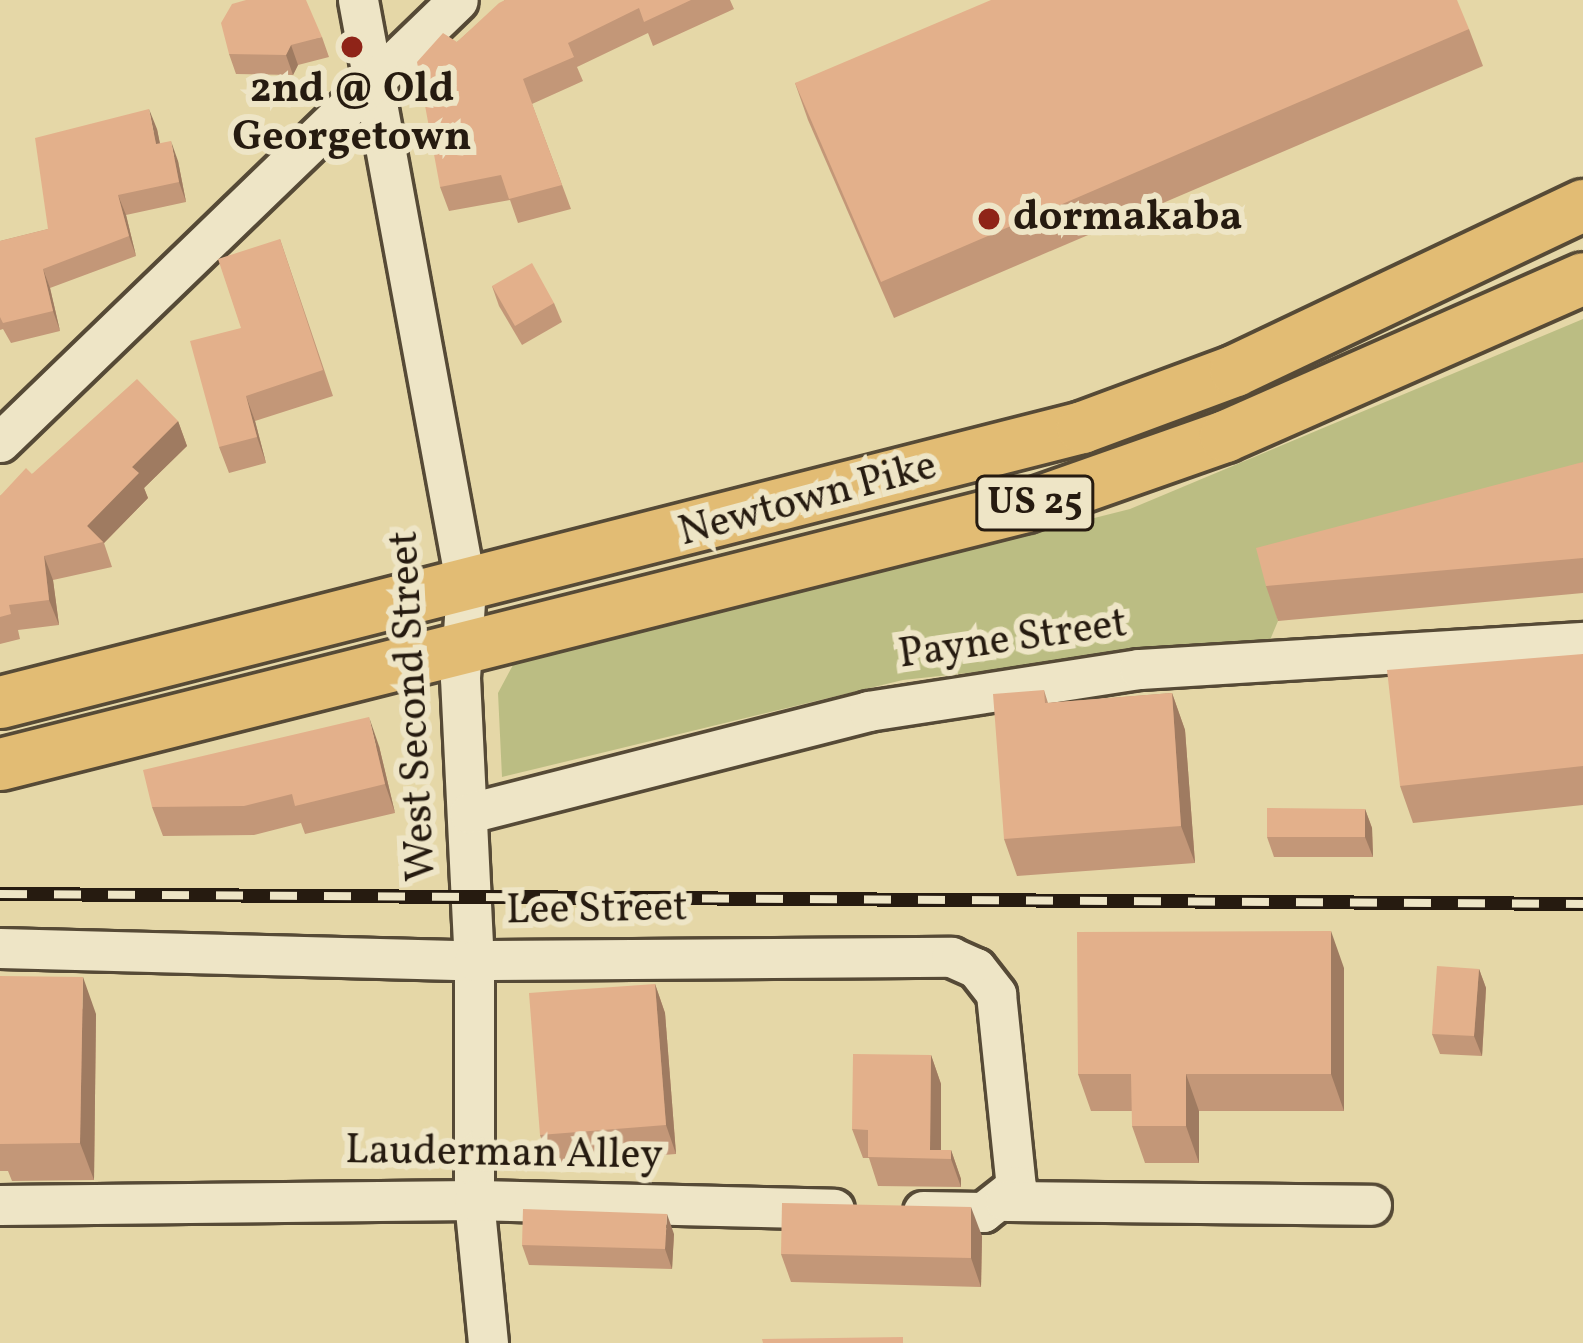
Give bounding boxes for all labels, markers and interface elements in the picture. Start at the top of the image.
marker: 2nd @ Old Georgetown [339,34,365,60]
place label: 2nd @ Old Georgetown [232,66,472,164]
place label: dormakaba [1013,194,1242,244]
marker: dormakaba [976,206,1002,232]
street label: Newtown Pike [674,442,942,560]
road number: US 25 [975,470,1095,536]
street label: West Second Street [381,529,449,883]
street label: Payne Street [895,600,1131,682]
street label: Lee Street [506,884,688,938]
street label: Lauderman Alley [345,1127,663,1183]

